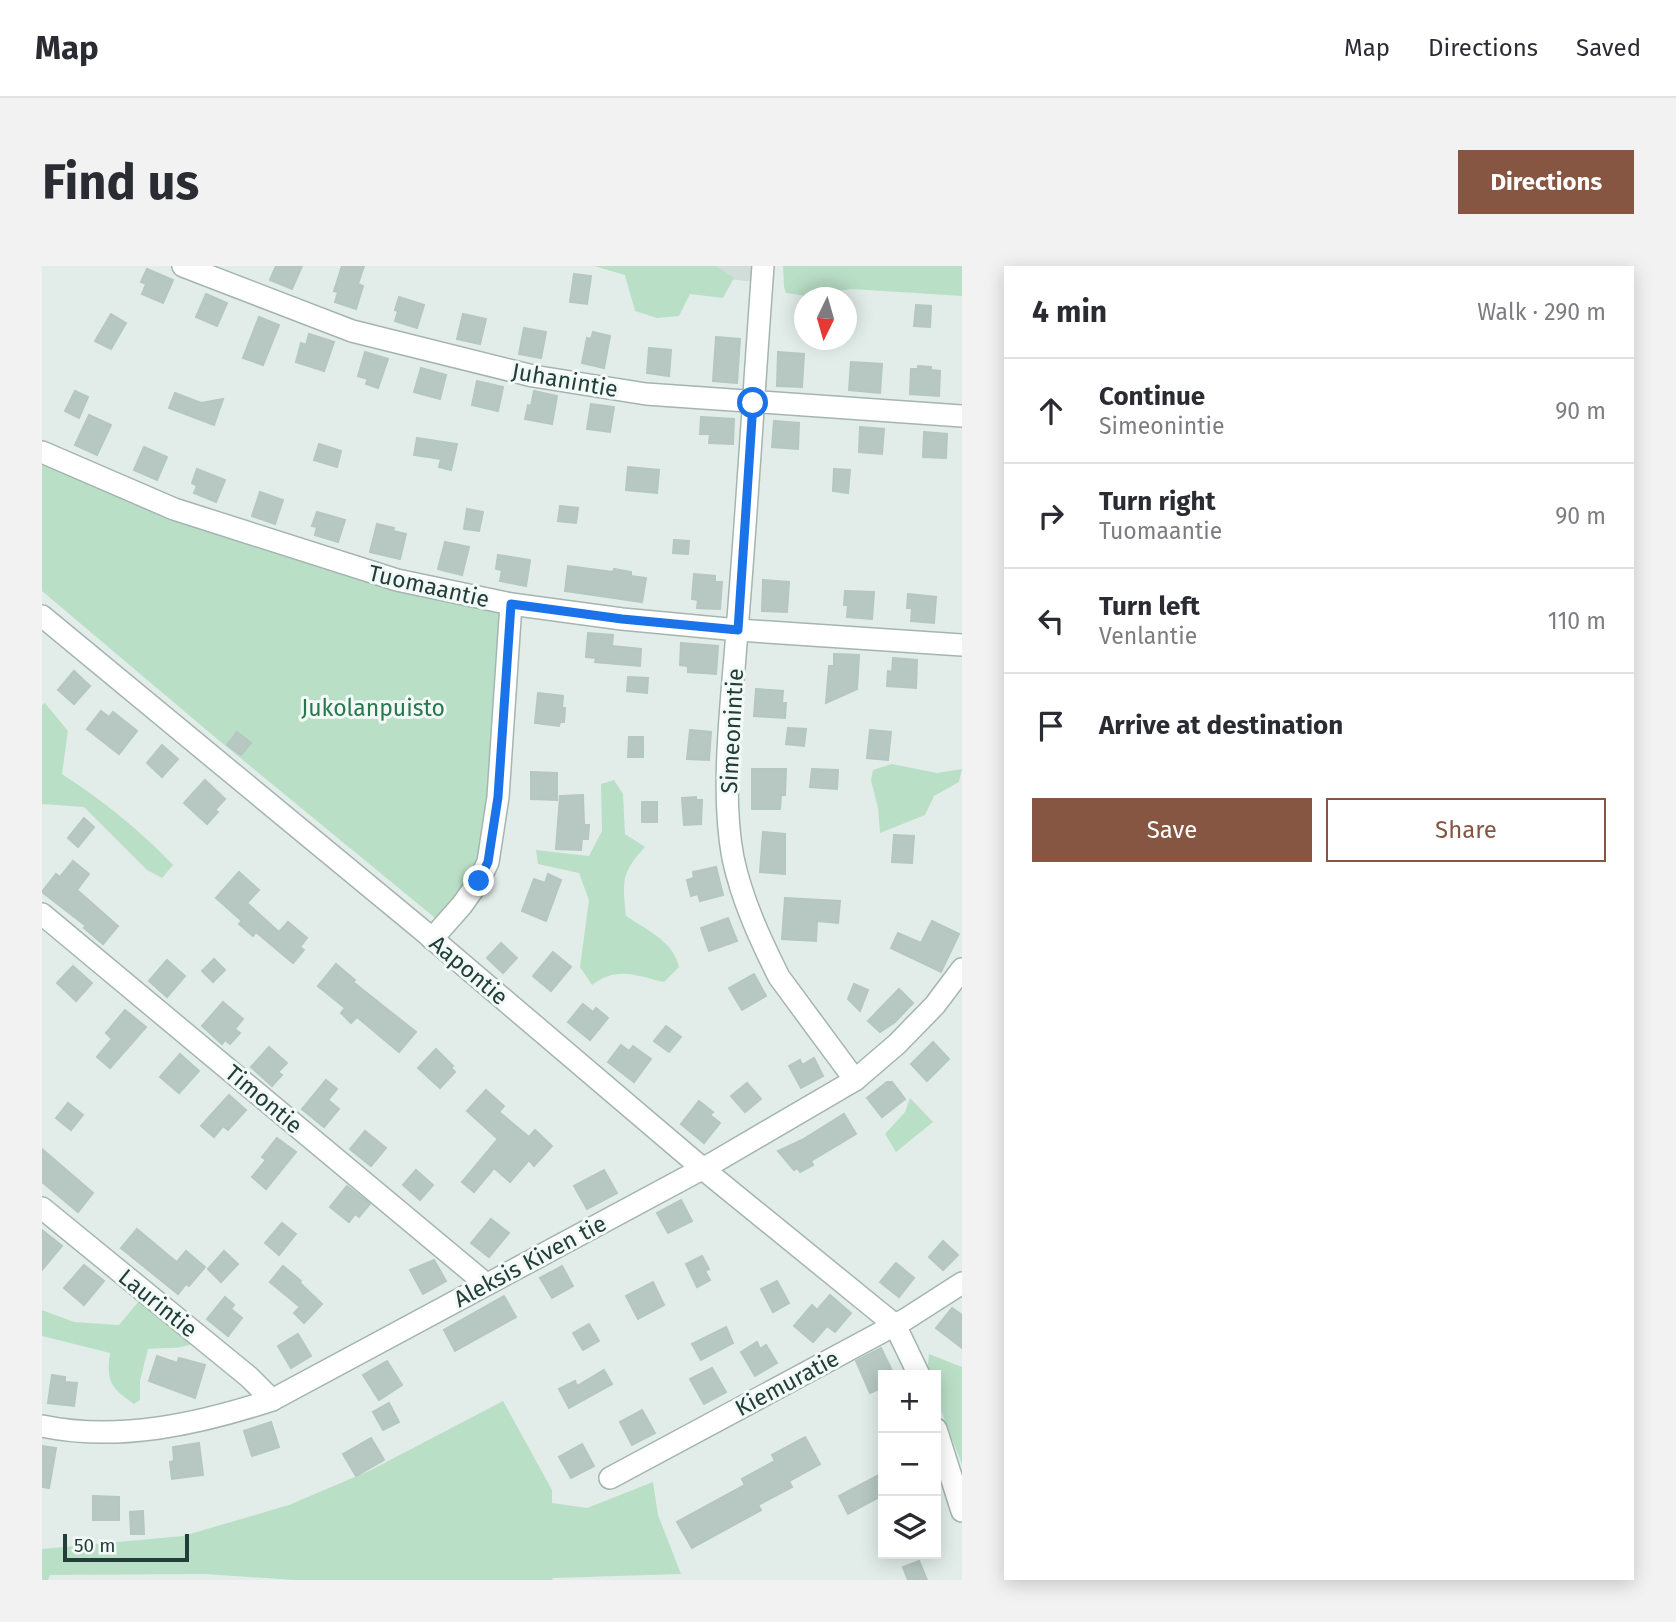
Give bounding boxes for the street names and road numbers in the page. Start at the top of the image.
street label: Juhanintie [510,357,620,403]
street label: Tuomaantie [366,558,492,614]
street label: Simeonintie [715,668,749,794]
street label: Aapontie [424,929,514,1011]
street label: Timontie [220,1059,308,1139]
street label: Aleksis Kiven tie [449,1209,611,1313]
street label: Laurintie [113,1263,203,1343]
street label: Kiemuratie [730,1344,844,1422]

